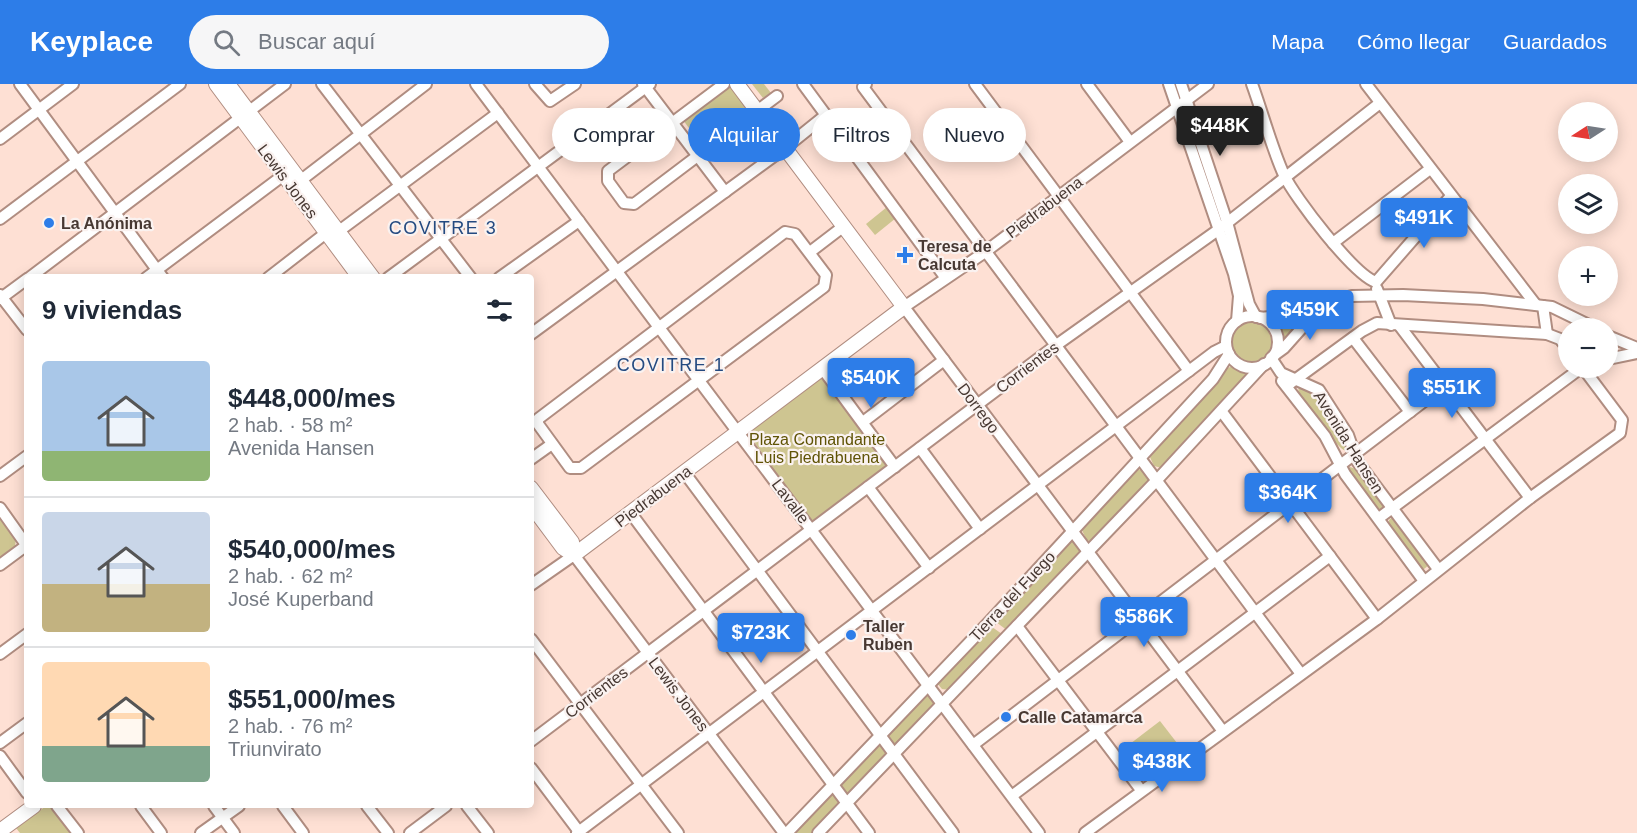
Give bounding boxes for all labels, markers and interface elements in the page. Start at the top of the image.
search box [189,15,609,69]
text: Keyplace [30,26,153,57]
icon: search [210,26,243,59]
text: Buscar aquí [258,29,375,54]
text: Mapa [1271,30,1324,53]
text: Cómo llegar [1357,30,1470,53]
text: Guardados [1503,30,1607,53]
north arrow [1558,102,1618,162]
map controls [1558,102,1618,378]
pin: $448K [1178,106,1262,157]
chip: Comprar [552,108,676,162]
chip: Alquilar [688,108,800,162]
chip: Filtros [812,108,911,162]
chip: Nuevo [923,108,1026,162]
text: $448K [1191,114,1249,136]
street label: Lewis Jones [254,141,321,222]
street label: Piedrabuena [1003,173,1086,241]
button: layers [1558,174,1618,234]
pin: $491K [1382,198,1466,249]
text: $491K [1395,206,1453,228]
place label: La Anónima [61,215,152,232]
marker: La Anónima [42,216,56,230]
district label: COVITRE 3 [389,218,497,238]
place label: Teresa de Calcuta [918,238,992,273]
marker: Teresa de Calcuta [896,246,914,264]
button: + [1558,246,1618,306]
pin: $459K [1268,290,1352,341]
icon: filters [483,294,516,327]
text: 9 viviendas [42,295,182,325]
text: $459K [1281,298,1339,320]
button: − [1558,318,1618,378]
street label: Corrientes [993,338,1062,396]
district label: COVITRE 1 [617,355,725,375]
pin: $540K [829,358,913,409]
text: $540K [842,366,900,388]
pin: $551K [1410,368,1494,419]
text: $551K [1423,376,1481,398]
street label: Dorrego [954,380,1003,437]
text: $448,000/mes [228,383,396,413]
icon: home [90,385,162,457]
street label: Avenida Hansen [1310,388,1387,496]
text: 2 hab. · 58 m² [228,414,353,436]
park label: Plaza Comandante Luis Piedrabuena [749,431,885,466]
text: Avenida Hansen [228,437,374,459]
street label: Piedrabuena [612,462,695,530]
pin: $364K [1246,473,1330,524]
street label: Lavalle [769,476,813,527]
text: $364K [1259,481,1317,503]
text: $540,000/mes [228,534,396,564]
icon: home [90,536,162,608]
street label: Tierra del Fuego [966,548,1058,645]
text: 2 hab. · 62 m² [228,565,353,587]
text: José Kuperband [228,588,374,610]
pin: $586K [1102,597,1186,648]
text: $586K [1115,605,1173,627]
pin: $723K [719,613,803,664]
place label: Taller Ruben [863,618,913,653]
text: $723K [732,621,790,643]
marker: Taller Ruben [844,628,858,642]
street label: Lewis Jones [645,654,712,735]
street label: Corrientes [562,663,631,721]
text: $551,000/mes [228,684,396,714]
icon: home [90,686,162,758]
place label: Calle Catamarca [1018,709,1143,726]
marker: Calle Catamarca [999,710,1013,724]
text: 2 hab. · 76 m² [228,715,353,737]
text: Triunvirato [228,738,322,760]
pin: $438K [1120,742,1204,793]
text: $438K [1133,750,1191,772]

